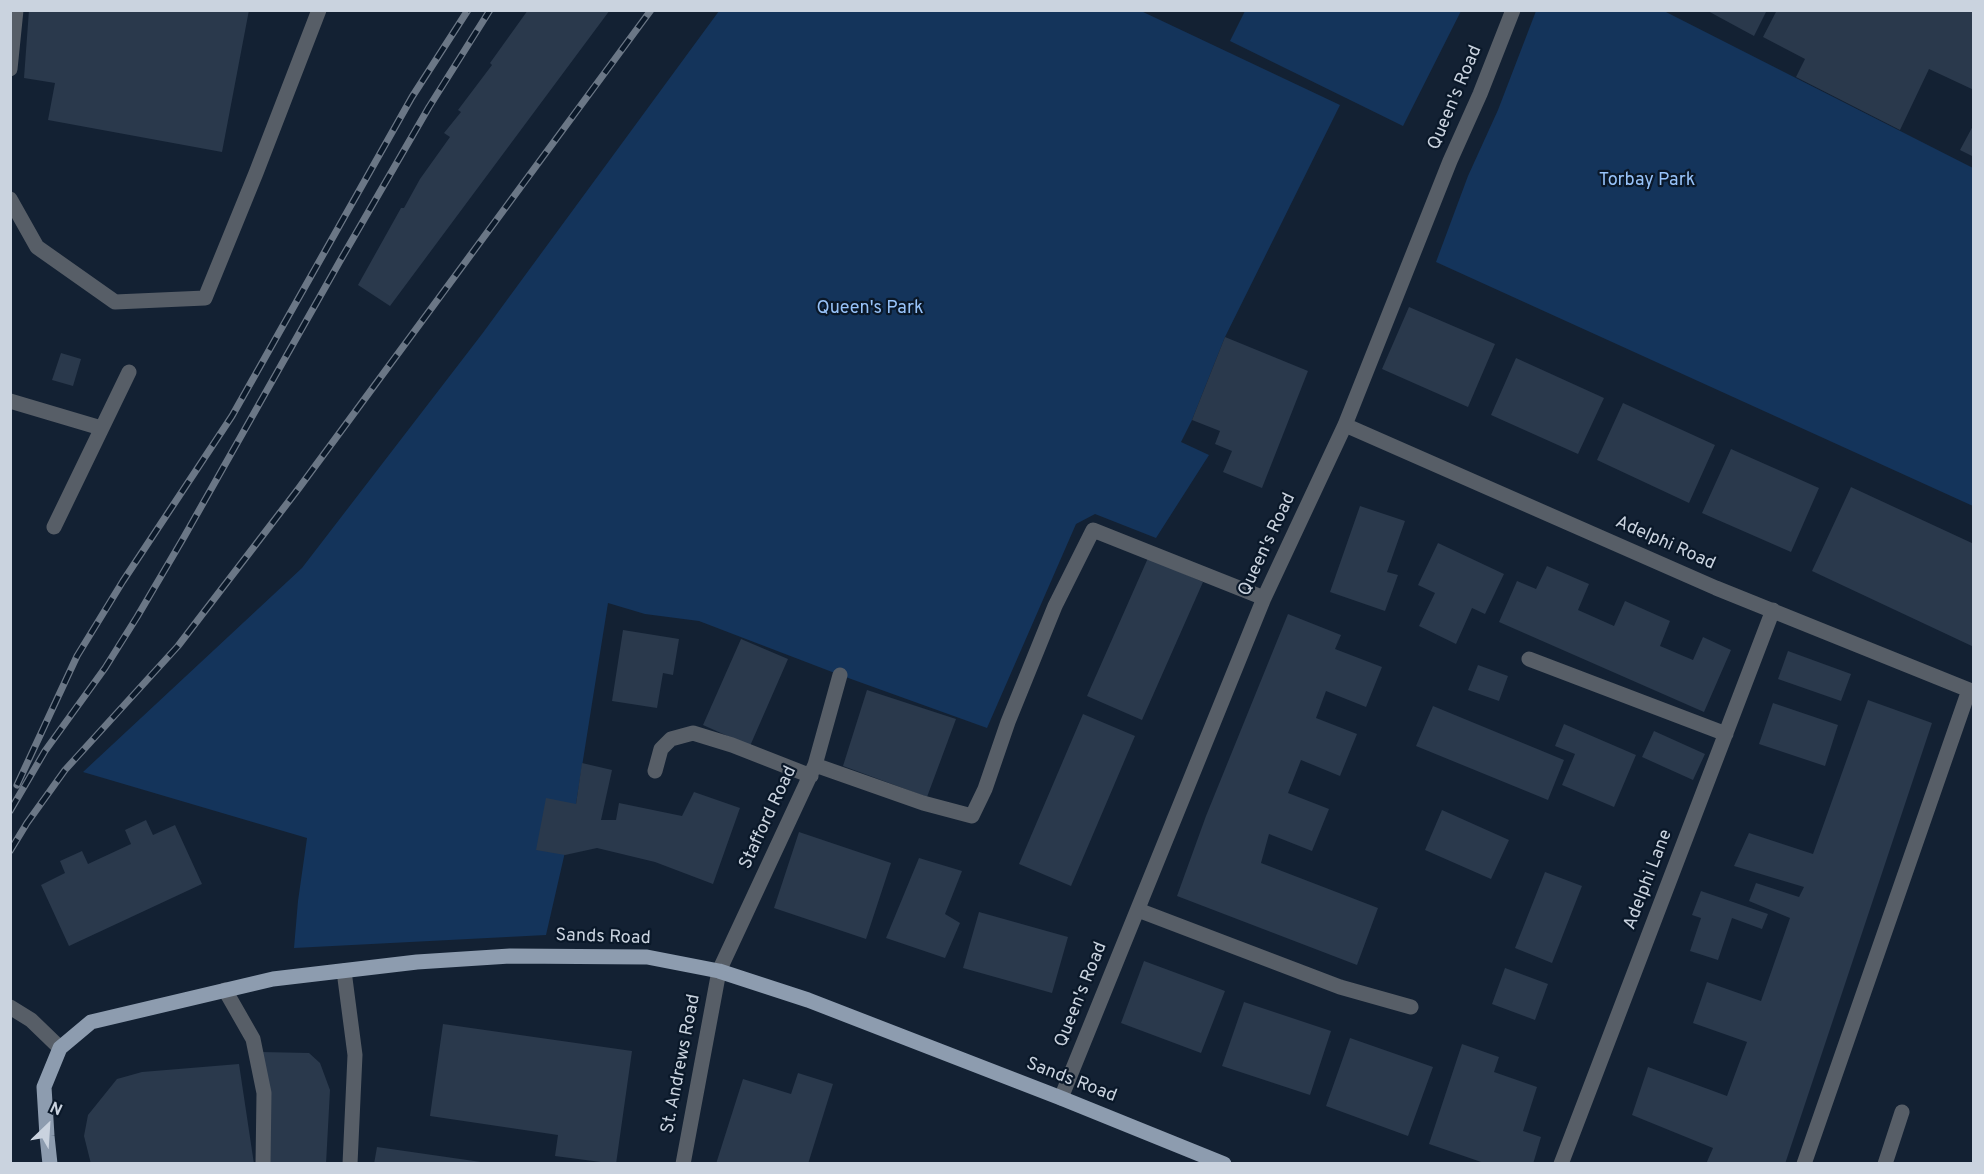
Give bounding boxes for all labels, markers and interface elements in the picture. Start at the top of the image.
street label: Queen's Road [1424,43,1488,153]
park label: Torbay Park [1599,170,1695,192]
park label: Queen's Park [817,298,923,320]
street label: Queen's Road [1235,490,1301,600]
street label: Adelphi Road [1612,512,1718,576]
street label: Stafford Road [736,763,802,873]
street label: Adelphi Lane [1620,827,1678,933]
street label: Sands Road [555,926,651,950]
street label: Queen's Road [1051,939,1113,1051]
street label: St. Andrews Road [658,993,706,1135]
street label: Sands Road [1023,1054,1119,1108]
north arrow [18,1096,78,1156]
text: N [46,1098,65,1121]

